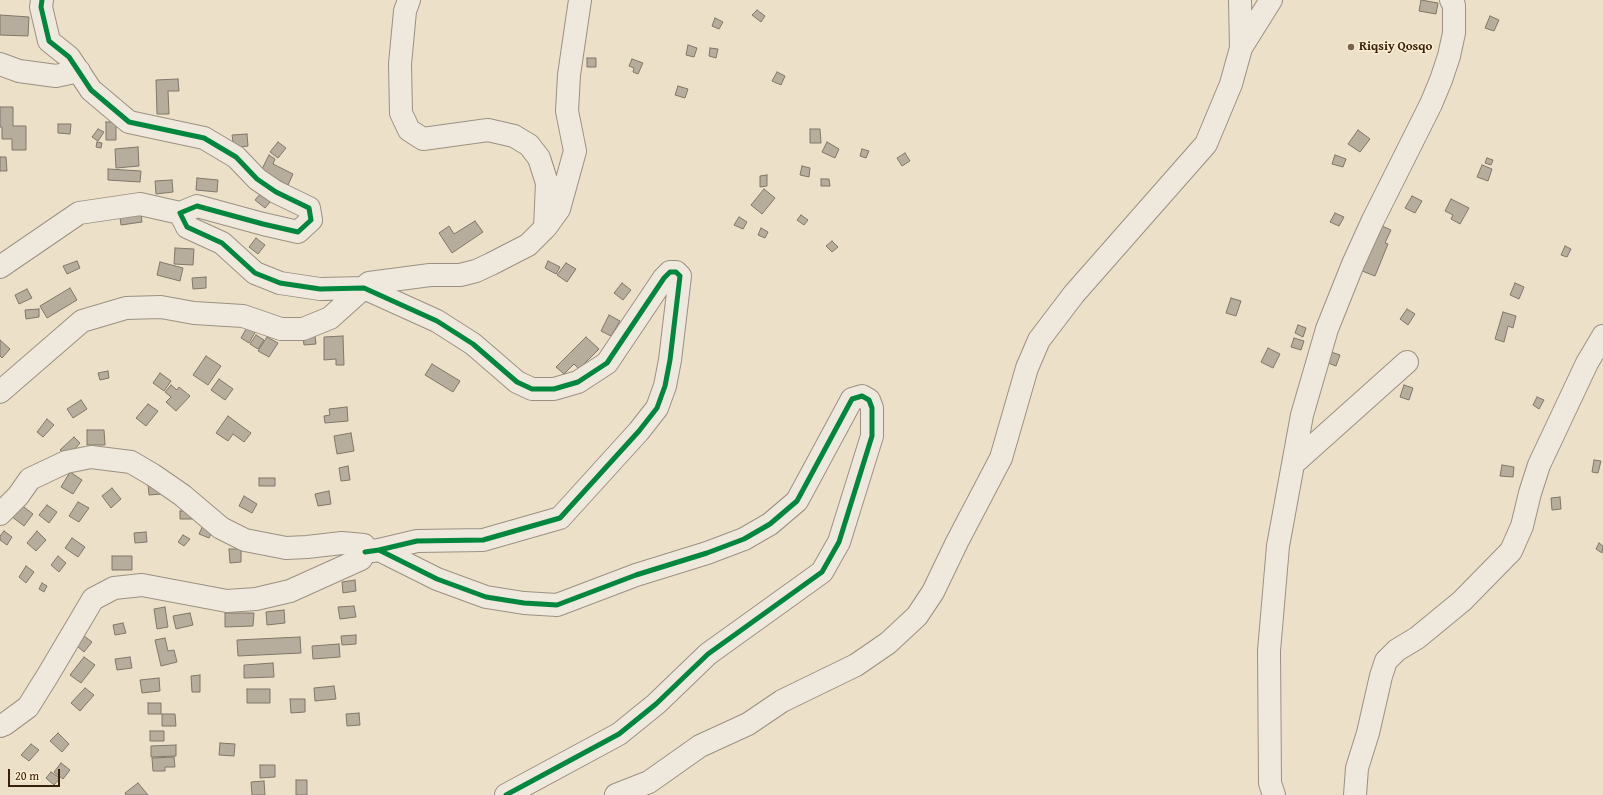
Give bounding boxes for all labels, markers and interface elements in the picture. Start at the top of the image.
place label: Riqsiy Qosqo [1359,39,1432,55]
marker: Riqsiy Qosqo [1346,42,1356,52]
scale bar [10,761,62,787]
text: 20 m [15,767,39,784]

